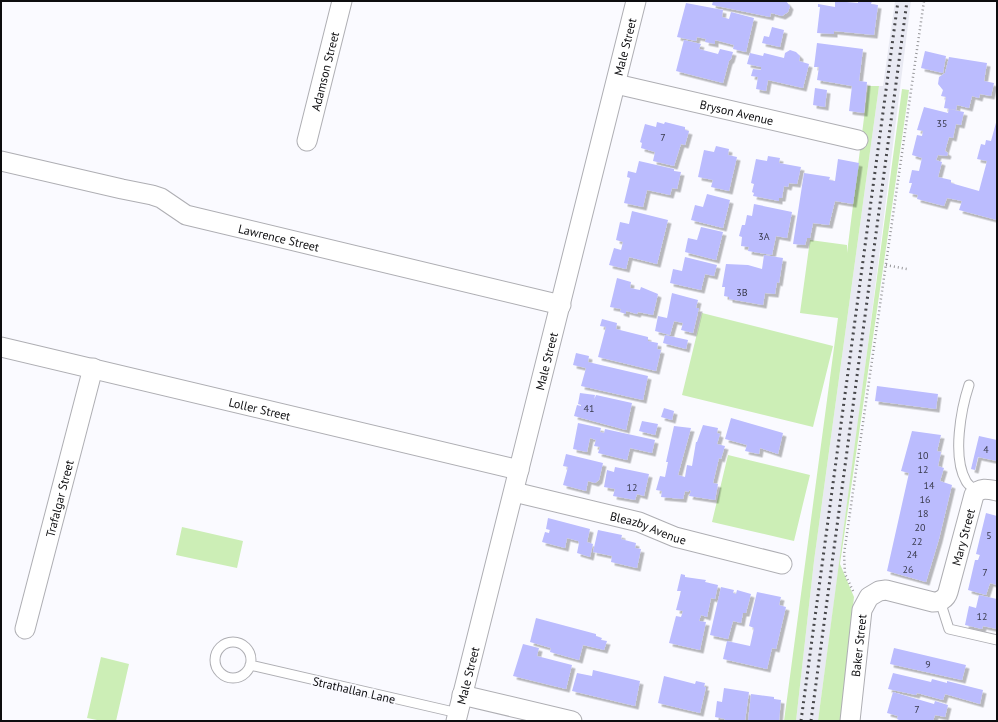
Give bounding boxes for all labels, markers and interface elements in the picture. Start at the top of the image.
street label: Male Street [610,16,639,77]
street label: Adamson Street [307,30,342,112]
street label: Bryson Avenue [699,96,775,128]
house number: 35 [937,117,947,130]
house number: 7 [660,131,666,144]
street label: Lawrence Street [237,220,321,254]
house number: 3A [758,230,770,243]
house number: 3B [736,286,748,299]
street label: Male Street [532,331,560,392]
street label: Loller Street [227,394,292,423]
house number: 41 [584,402,594,415]
house number: 4 [983,443,989,456]
house number: 10 [918,449,929,462]
street label: Trafalgar Street [42,458,76,539]
house number: 12 [918,463,928,476]
house number: 14 [924,479,935,492]
house number: 12 [627,481,637,494]
house number: 16 [920,493,930,506]
house number: 18 [918,507,928,520]
street label: Mary Street [948,507,978,567]
street label: Bleazby Avenue [609,508,688,547]
house number: 20 [915,521,926,534]
house number: 5 [986,529,992,542]
house number: 22 [912,535,922,548]
house number: 24 [907,548,918,561]
house number: 26 [903,563,913,576]
house number: 7 [982,566,988,579]
house number: 12 [977,610,987,623]
street label: Baker Street [847,613,869,677]
street label: Male Street [453,645,482,706]
house number: 9 [925,658,931,671]
street label: Strathallan Lane [311,673,397,707]
house number: 7 [914,703,920,716]

